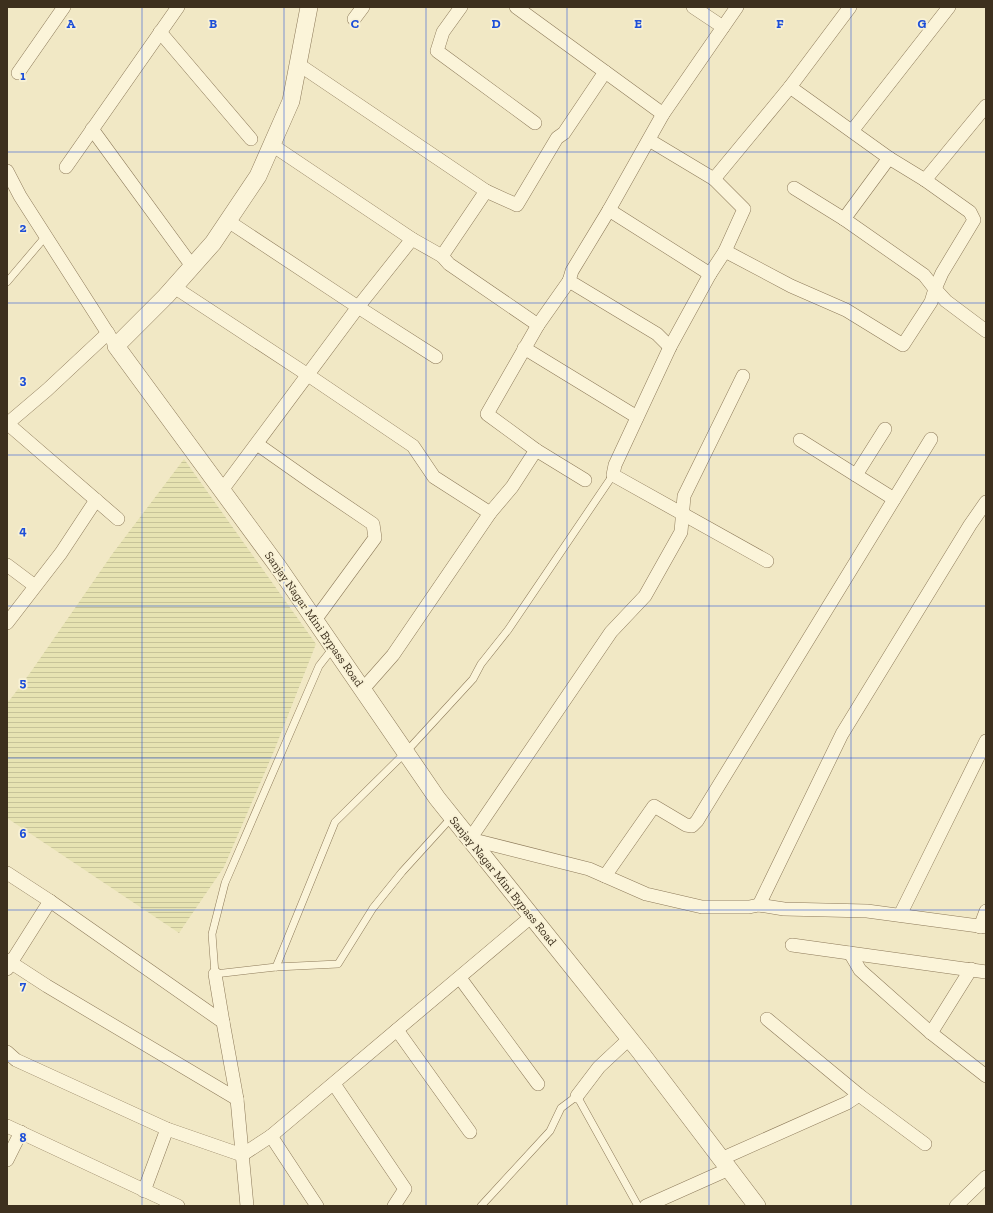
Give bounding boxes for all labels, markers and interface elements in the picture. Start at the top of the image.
text: A [67,16,76,31]
text: B [209,16,217,31]
text: C [351,16,359,31]
text: D [491,16,501,31]
text: E [634,16,642,31]
text: F [776,16,784,31]
text: G [918,16,927,31]
text: 1 [20,68,26,83]
text: 2 [20,220,27,235]
text: 3 [20,372,27,387]
text: 4 [19,523,27,538]
street label: Sanjay Nagar Mini Bypass Road [261,549,366,690]
text: 5 [20,675,27,690]
street label: Sanjay Nagar Mini Bypass Road [446,814,560,949]
text: 6 [20,826,27,841]
text: 7 [20,978,27,993]
text: 8 [19,1130,27,1145]

